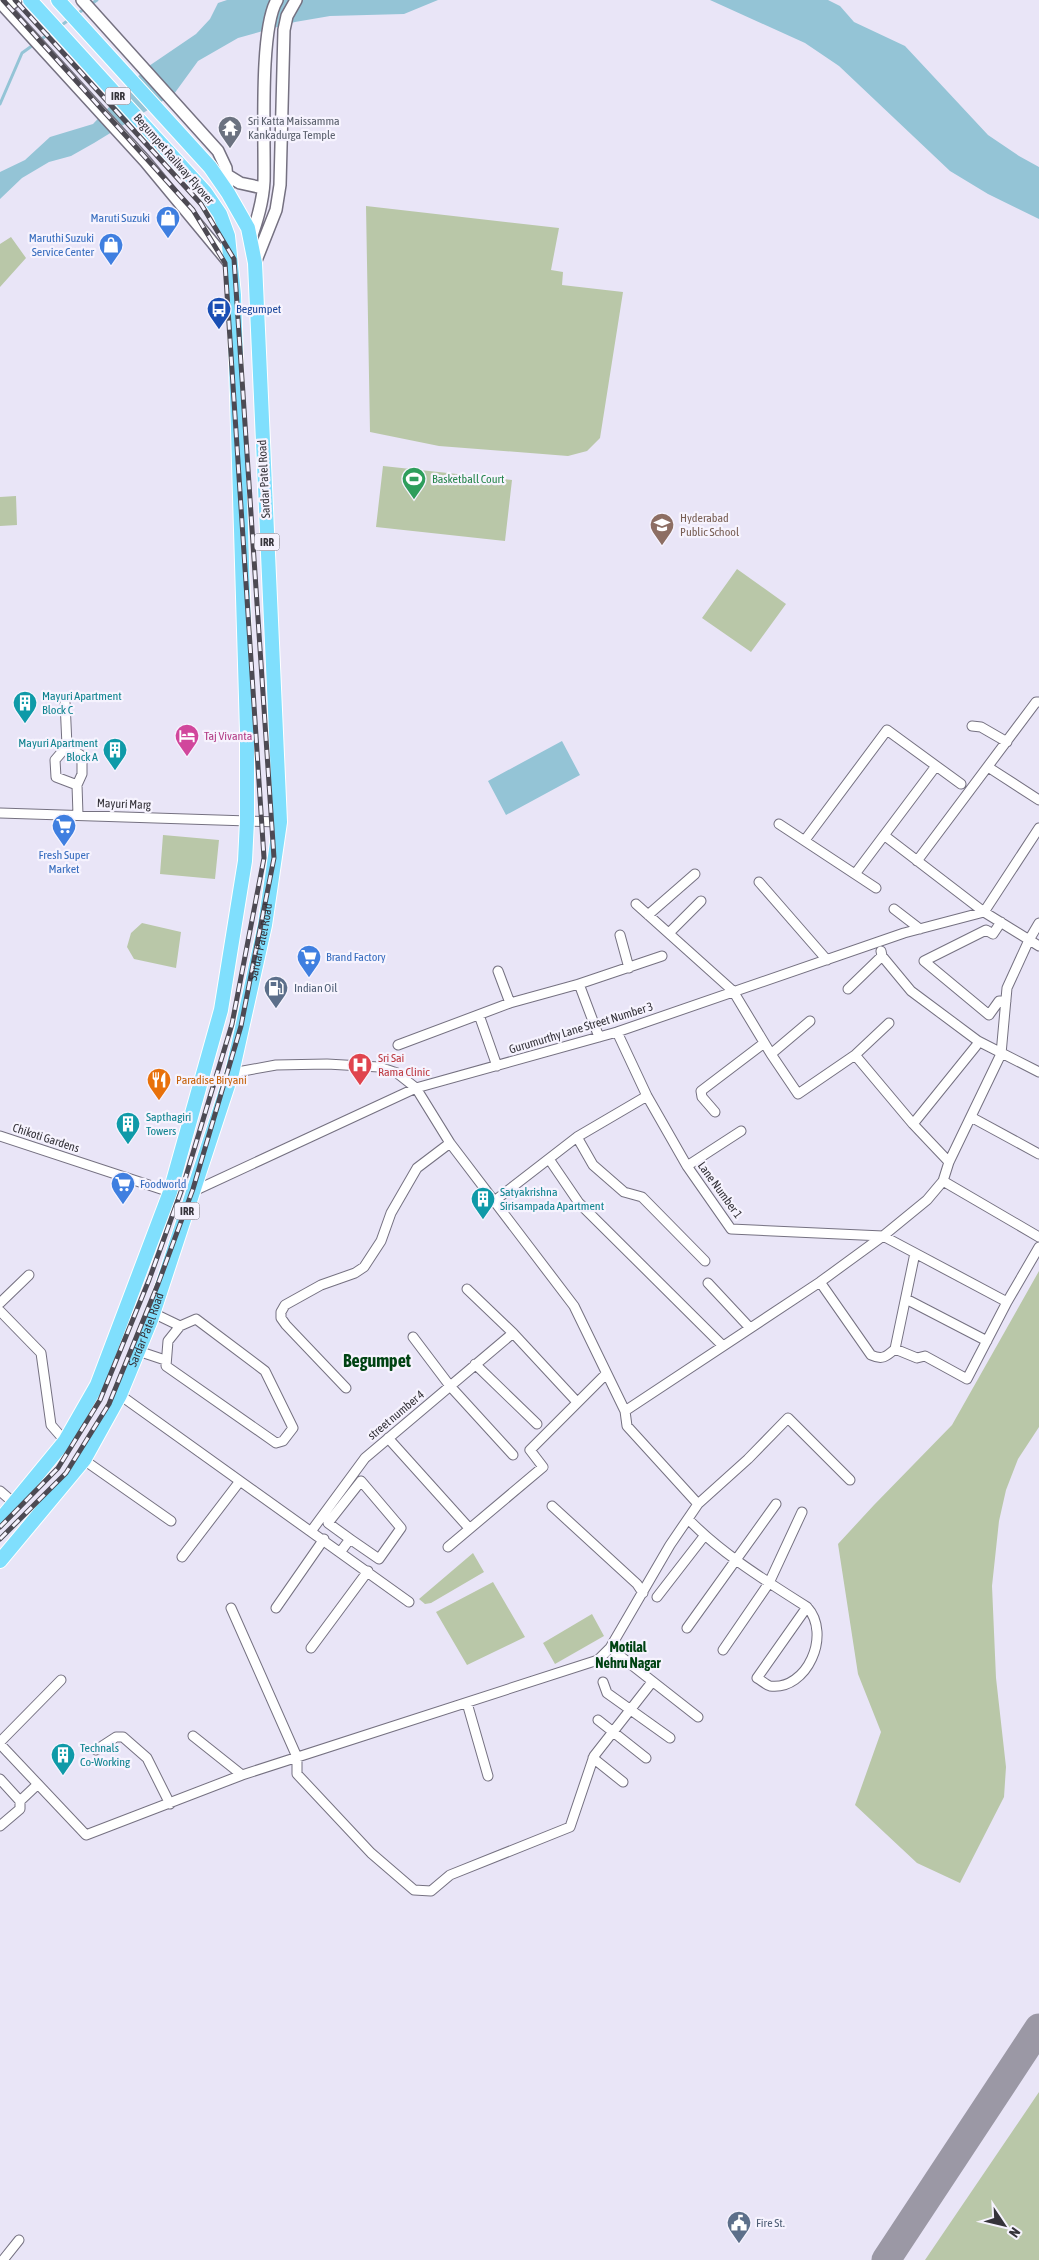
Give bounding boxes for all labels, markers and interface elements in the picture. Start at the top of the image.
road number: IRR [106,88,130,104]
street label: Begumpet Railway Flyover [131,111,218,208]
place label: Sri Katta Maissamma Kankadurga Temple [248,114,340,142]
temple icon: Sri Katta Maissamma Kankadurga Temple [217,115,243,149]
shop icon: Maruti Suzuki [155,205,181,239]
place label: Maruti Suzuki [91,211,150,225]
place label: Maruthi Suzuki Service Center [29,231,94,259]
shop icon: Maruthi Suzuki Service Center [98,232,124,266]
bus stop icon: Begumpet [206,296,232,330]
place label: Begumpet [236,302,282,316]
street label: Sardar Patel Road [255,440,273,518]
sports icon: Basketball Court [401,466,427,500]
place label: Basketball Court [432,472,505,486]
place label: Hyderabad Public School [680,511,740,539]
school or university icon: Hyderabad Public School [649,512,675,546]
road number: IRR [254,534,280,550]
place label: Mayuri Apartment Block C [42,689,122,717]
building icon: Mayuri Apartment Block C [12,690,38,724]
hotel icon: Taj Vivanta [174,723,200,757]
place label: Taj Vivanta [204,729,252,743]
place label: Mayuri Apartment Block A [18,736,99,764]
building icon: Mayuri Apartment Block A [102,737,128,771]
street label: Mayuri Marg [97,796,152,812]
supermarket icon: Fresh Super Market [51,813,77,847]
place label: Fresh Super Market [39,848,90,876]
street label: Sardar Patel Road [246,902,275,982]
supermarket icon: Brand Factory [296,944,322,978]
place label: Brand Factory [326,950,386,964]
fuel station icon: Indian Oil [263,975,289,1009]
place label: Indian Oil [294,981,338,995]
street label: Gurumurthy Lane Street Number 3 [507,999,655,1057]
place label: Sri Sai Rama Clinic [378,1051,430,1079]
hospital icon: Sri Sai Rama Clinic [347,1052,373,1086]
restaurant icon: Paradise Biryani [146,1067,172,1101]
place label: Paradise Biryani [176,1073,247,1087]
place label: Sapthagiri Towers [146,1110,191,1138]
building icon: Sapthagiri Towers [115,1111,141,1145]
street label: Chikoti Gardens [11,1121,81,1155]
street label: Lane Number 1 [695,1159,745,1221]
supermarket icon: Foodworld [110,1171,136,1205]
place label: Foodworld [140,1177,187,1191]
place label: Satyakrishna Sirisampada Apartment [500,1185,605,1213]
building icon: Satyakrishna Sirisampada Apartment [470,1186,496,1220]
road number: IRR [174,1202,200,1220]
street label: Sardar Patel Road [125,1291,167,1369]
district label: Begumpet [343,1350,412,1371]
street label: street number 4 [365,1387,427,1443]
district label: Motilal Nehru Nagar [595,1639,662,1671]
place label: Technals Co-Working [80,1741,131,1769]
building icon: Technals Co-Working [50,1742,76,1776]
north arrow [979,2200,1029,2250]
public building icon: Fire St. [726,2210,752,2244]
place label: Fire St. [756,2216,785,2230]
text: N [1006,2224,1024,2240]

